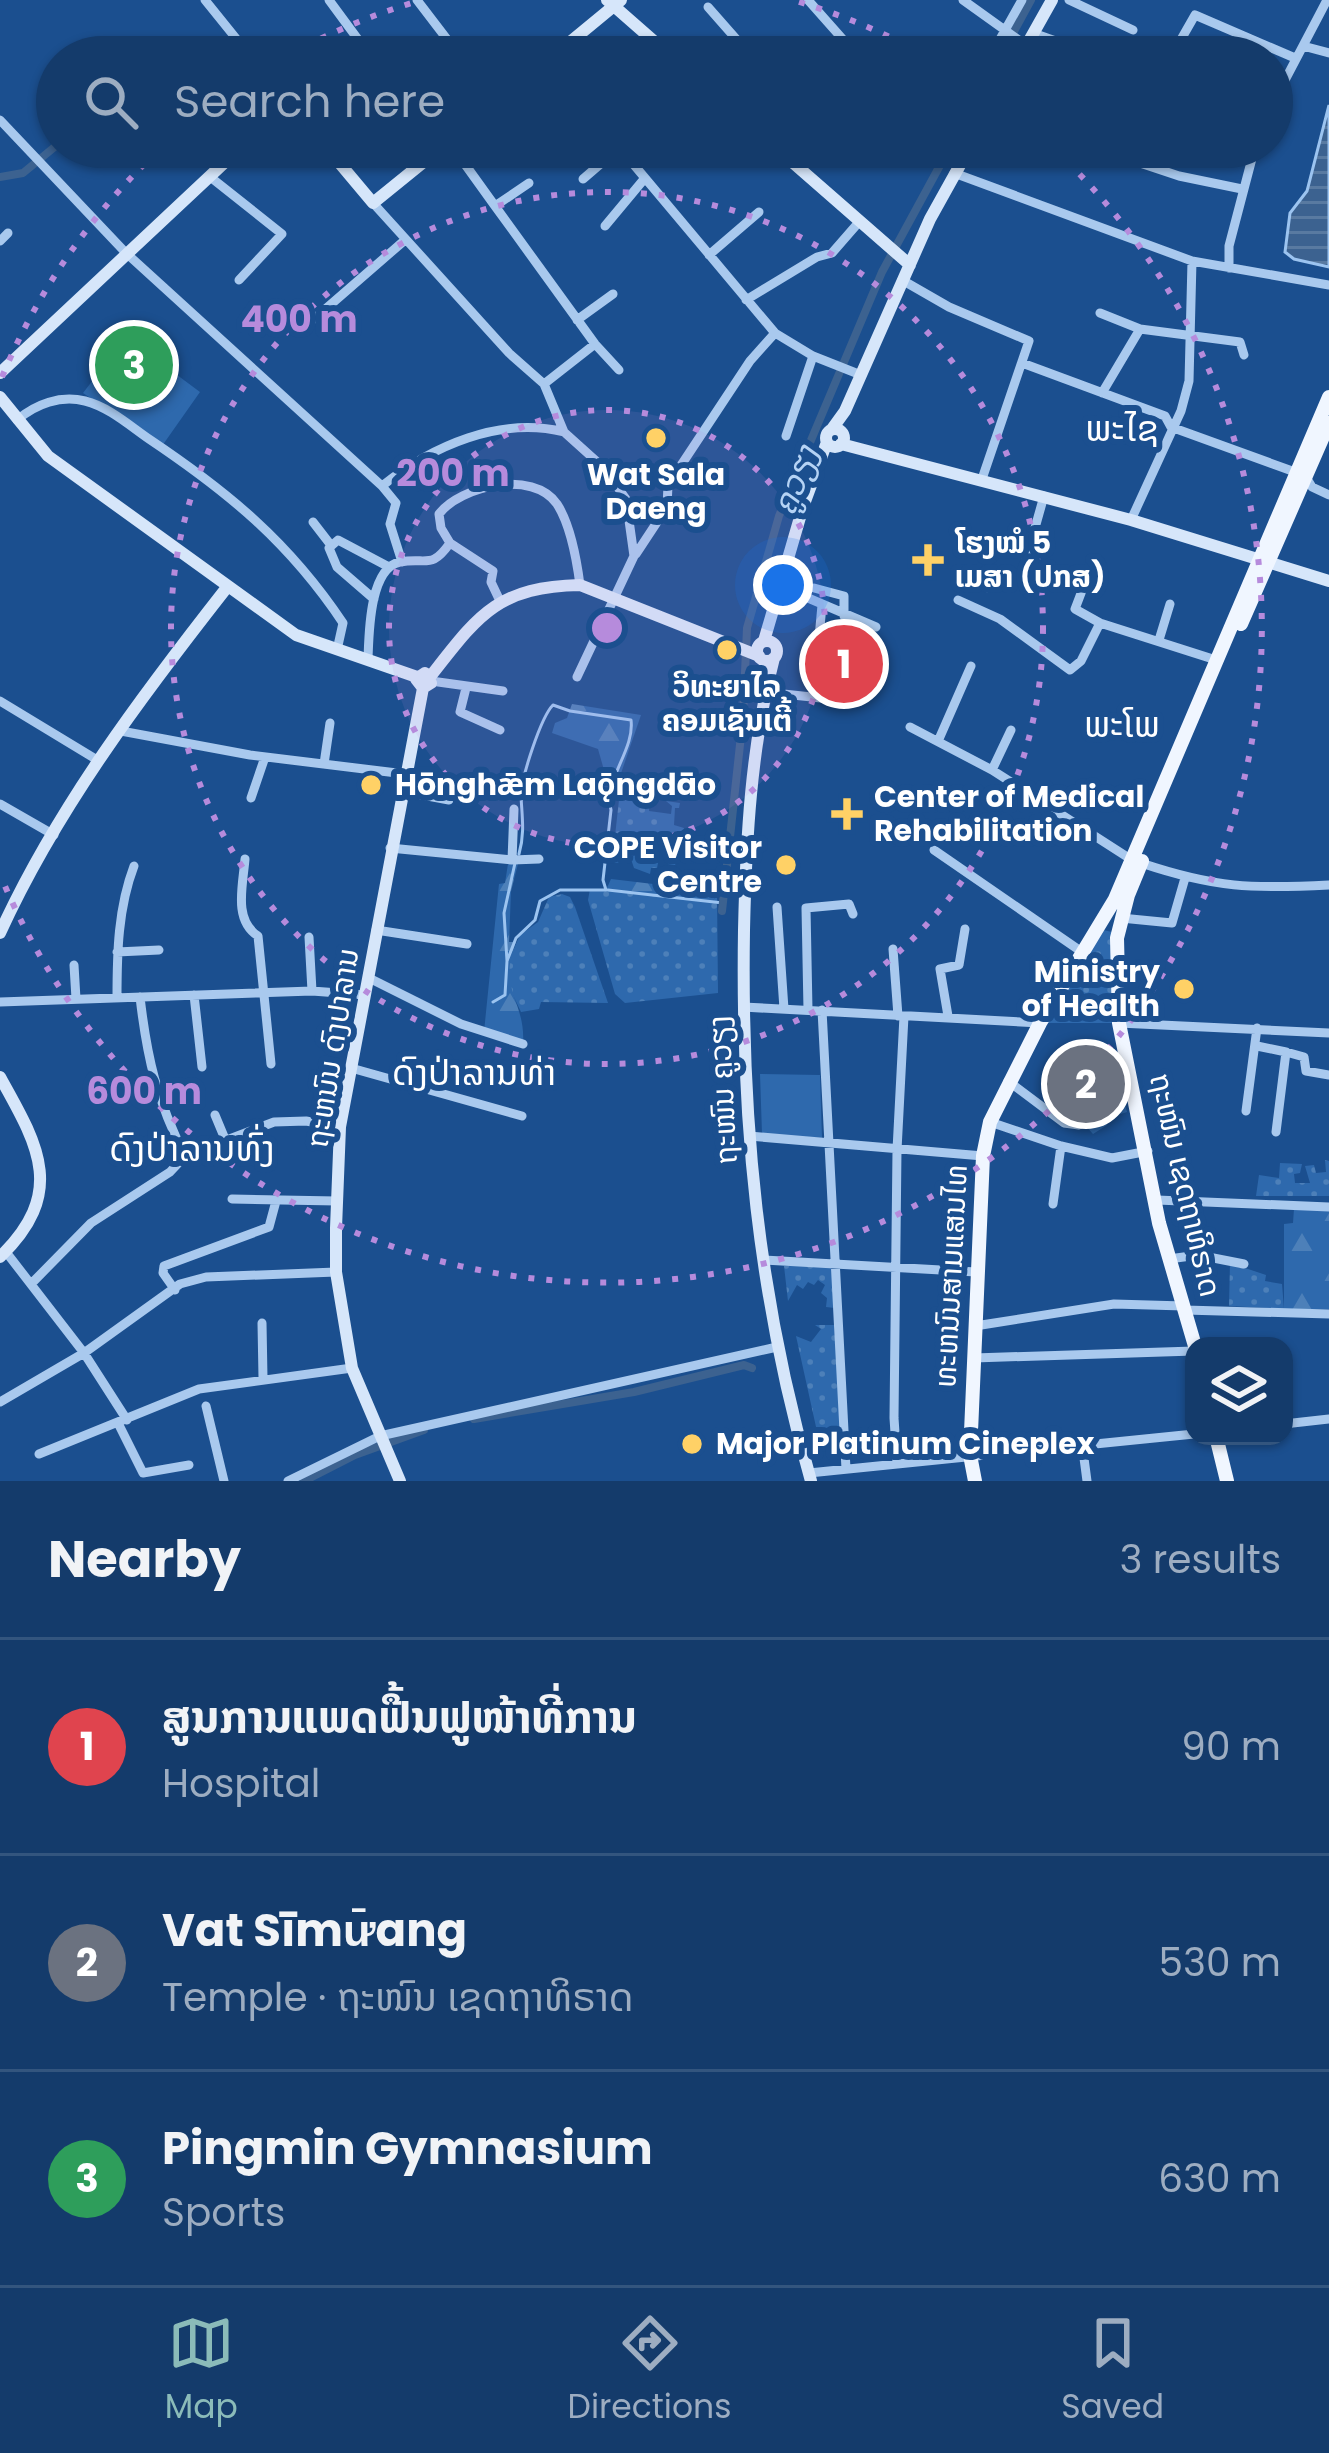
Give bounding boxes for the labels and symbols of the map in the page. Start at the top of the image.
text: 400 m [240,294,358,345]
pin: 3 [95,320,173,410]
district label: ພະໄຊ [1085,403,1159,454]
marker: Wat Sala Daeng [643,425,669,451]
water label: ຄູວຽງ [760,437,831,522]
text: 200 m [396,448,510,499]
place label: Wat Sala Daeng [587,453,725,530]
place label: ໂຮງໝໍ 5 ເມສາ (ປກສ) [954,521,1105,598]
marker: ໂຮງໝໍ 5 ເມສາ (ປກສ) [912,544,944,576]
your location [753,555,813,615]
centre of rings [586,607,628,649]
pin: 1 [805,619,883,709]
marker: ວິທະຍາໄລ ຄອມເຊັນເຕີ້ [714,637,740,663]
place label: ວິທະຍາໄລ ຄອມເຊັນເຕີ້ [662,665,792,742]
district label: ພະໂພ [1084,699,1160,750]
place label: Hōnghǣm Laǭngdāo [395,763,716,806]
marker: Hōnghǣm Laǭngdāo [358,772,384,798]
place label: Center of Medical Rehabilitation [874,775,1144,852]
marker: Center of Medical Rehabilitation [831,798,863,830]
place label: COPE Visitor Centre [574,826,762,903]
marker: COPE Visitor Centre [773,852,799,878]
street label: ຖະຫນົນ ດົງປາລານ [295,945,370,1151]
place label: Ministry of Health [1022,950,1160,1027]
marker: Ministry of Health [1171,976,1197,1002]
street label: ຖະໜົນ ຄູວຽງ [697,1014,748,1166]
pin: 2 [1047,1039,1125,1129]
district label: ດົງປ່າລານທ່າ [392,1047,556,1098]
text: 600 m [86,1066,202,1117]
street label: ຖະໜົນ ເຊດຖາທິຣາດ [1139,1069,1232,1301]
district label: ດົງປ່າລານທົ່ງ [109,1123,275,1174]
street label: ທະຫນົນສາມແສນໄທ [923,1163,978,1389]
place label: Major Platinum Cineplex [716,1422,1095,1465]
marker: Major Platinum Cineplex [679,1431,705,1457]

